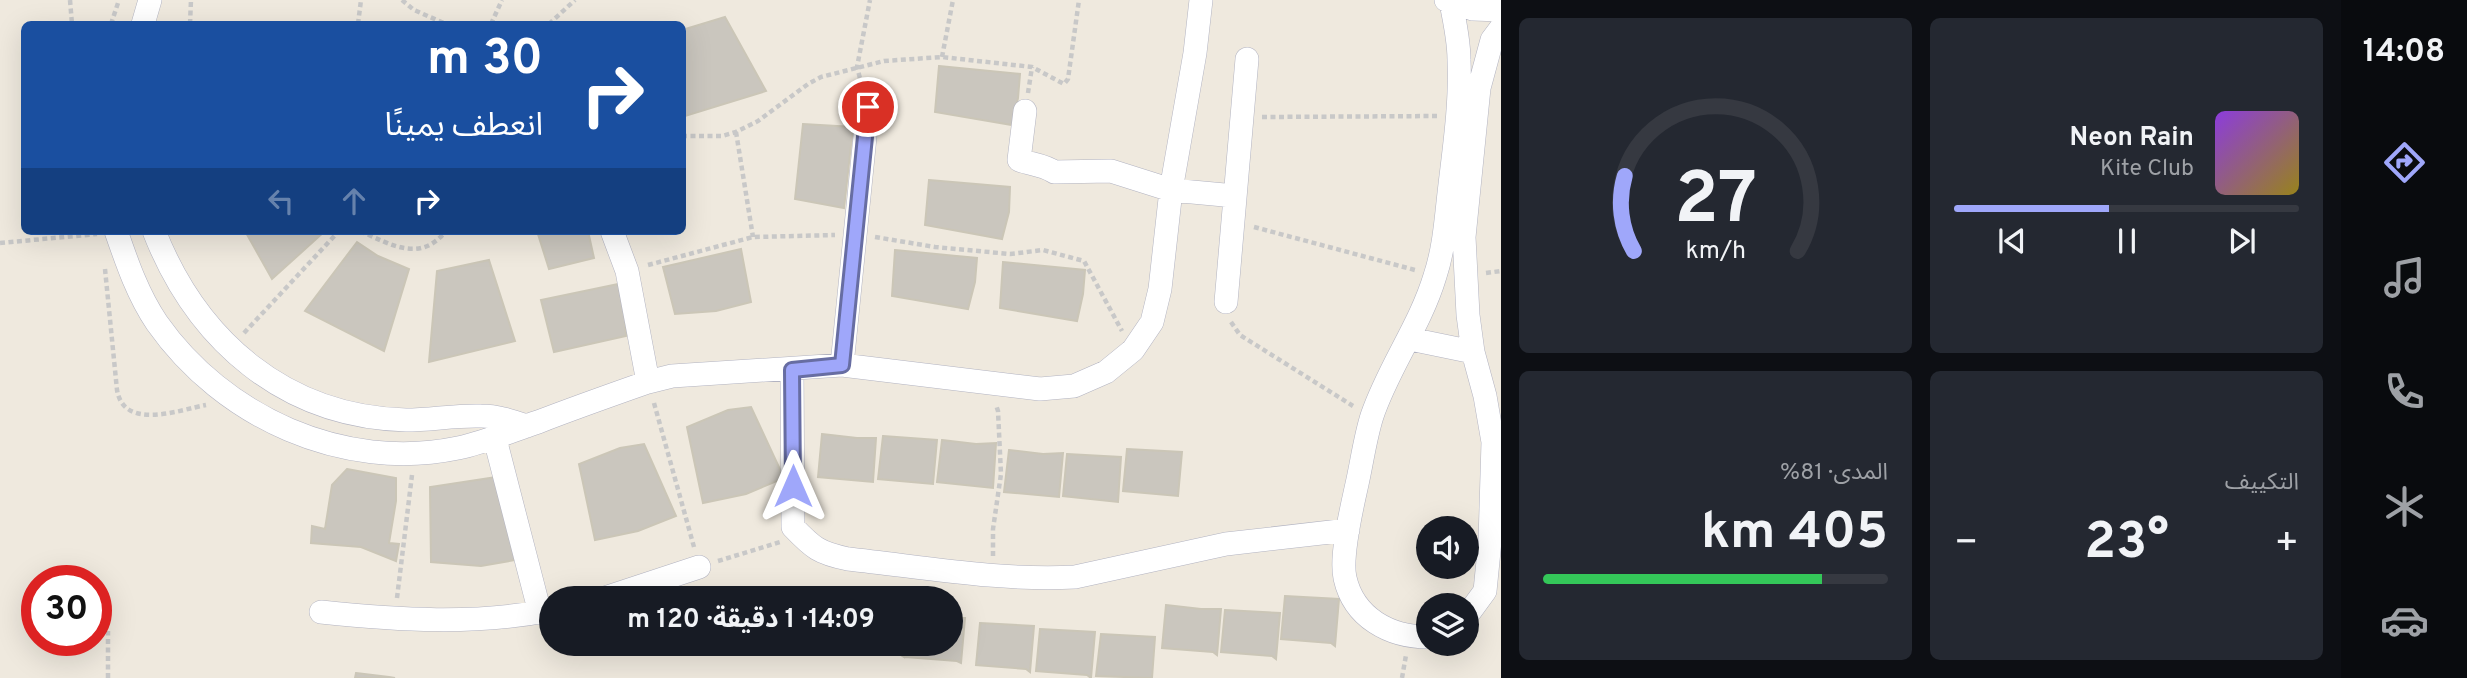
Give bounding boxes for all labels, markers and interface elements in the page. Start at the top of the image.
text: 30 m [427,30,543,92]
text: 14:08 [2363,33,2445,73]
icon: right [567,49,658,140]
pin [838,77,898,137]
icon: arrive [849,88,887,126]
text: انعطف يمينًا [384,107,543,147]
text: Neon Rain [2069,122,2194,155]
icon: directions [2380,138,2429,187]
text: Kite Club [2100,155,2194,184]
text: 27 [1674,158,1757,250]
icon: left [262,182,300,220]
icon: ahead [335,182,373,220]
icon: right [408,182,446,220]
icon: previous [1993,222,2031,260]
icon: pause [2108,222,2146,260]
icon: next [2223,222,2261,260]
text: km/h [1685,236,1746,268]
icon: music [2380,253,2429,302]
icon: phone [2380,367,2429,416]
position arrow [756,449,830,523]
text: المدى · 81% [1780,459,1888,488]
text: التكييف [2225,469,2299,498]
icon: climate [2380,482,2429,531]
text: 405 km [1701,501,1888,567]
text: 23° [2084,511,2169,577]
map controls [1416,516,1479,656]
button: sound [1416,516,1479,579]
text: − [1954,520,1979,569]
text: + [2274,520,2299,569]
speed limit sign: 30 [21,565,112,656]
button: layers [1416,593,1479,656]
icon: car [2380,596,2429,645]
text: 14:09 · 1 دقيقة · 120 m [627,604,875,637]

